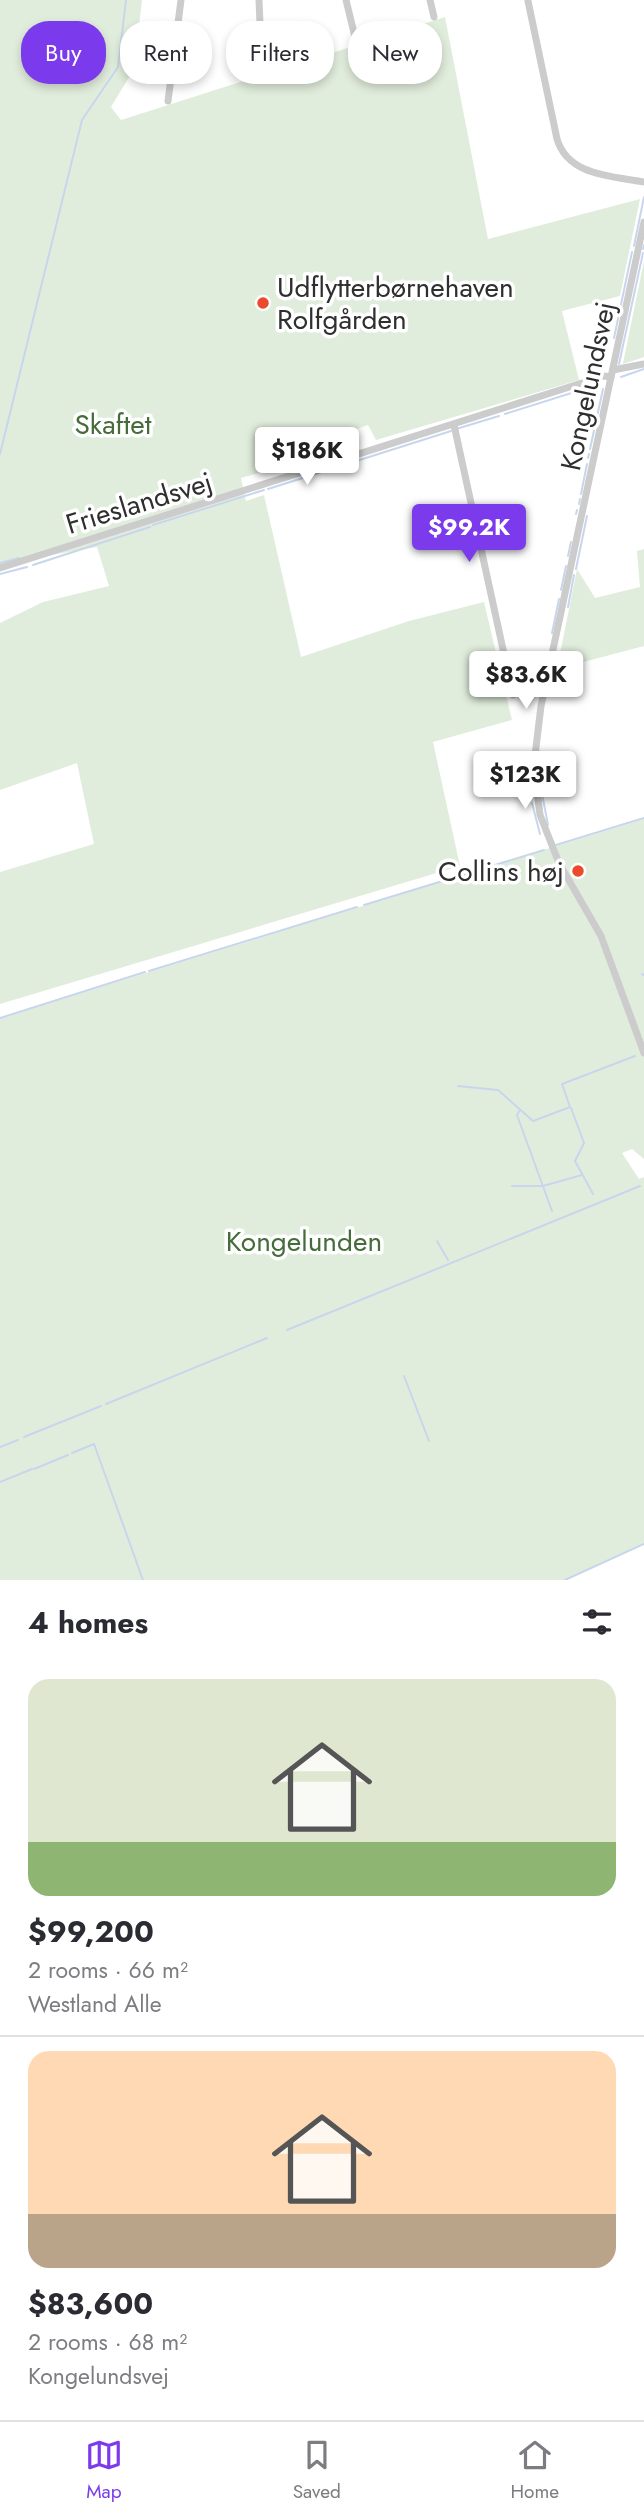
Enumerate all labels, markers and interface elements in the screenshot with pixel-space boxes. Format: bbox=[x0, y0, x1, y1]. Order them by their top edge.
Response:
chip: Buy bbox=[21, 21, 106, 84]
chip: Rent bbox=[120, 21, 212, 84]
chip: Filters bbox=[226, 21, 334, 84]
chip: New bbox=[348, 21, 442, 84]
place label: Udflytterbørnehaven Rolfgården bbox=[277, 267, 514, 340]
marker: Udflytterbørnehaven Rolfgården bbox=[255, 295, 271, 311]
street label: Kongelundsvej bbox=[550, 298, 626, 474]
park label: Skaftet bbox=[74, 404, 152, 445]
pin: $186K bbox=[258, 428, 356, 487]
text: $186K bbox=[271, 433, 343, 467]
street label: Frieslandsvej bbox=[61, 461, 217, 545]
pin: $99.2K bbox=[412, 504, 526, 564]
text: $99.2K bbox=[428, 510, 510, 544]
pin: $83.6K bbox=[469, 652, 583, 711]
text: $83.6K bbox=[485, 657, 567, 691]
pin: $123K bbox=[476, 752, 574, 811]
text: $123K bbox=[489, 757, 561, 791]
place label: Collins høj bbox=[438, 851, 564, 892]
marker: Collins høj bbox=[570, 863, 586, 879]
park label: Kongelunden bbox=[226, 1221, 382, 1262]
text: 4 homes bbox=[28, 1601, 148, 1644]
icon: filters bbox=[578, 1603, 616, 1641]
icon: home bbox=[259, 1724, 385, 1850]
text: $99,200 bbox=[28, 1910, 154, 1953]
text: 2 rooms · 66 m² bbox=[28, 1953, 188, 1987]
text: Westland Alle bbox=[28, 1987, 162, 2021]
icon: home bbox=[259, 2096, 385, 2222]
text: $83,600 bbox=[28, 2282, 153, 2325]
text: 2 rooms · 68 m² bbox=[28, 2325, 187, 2359]
text: Kongelundsvej bbox=[28, 2359, 169, 2393]
tab: Map bbox=[85, 2436, 123, 2505]
tab: Saved bbox=[293, 2436, 341, 2505]
tab: Home bbox=[511, 2436, 559, 2505]

